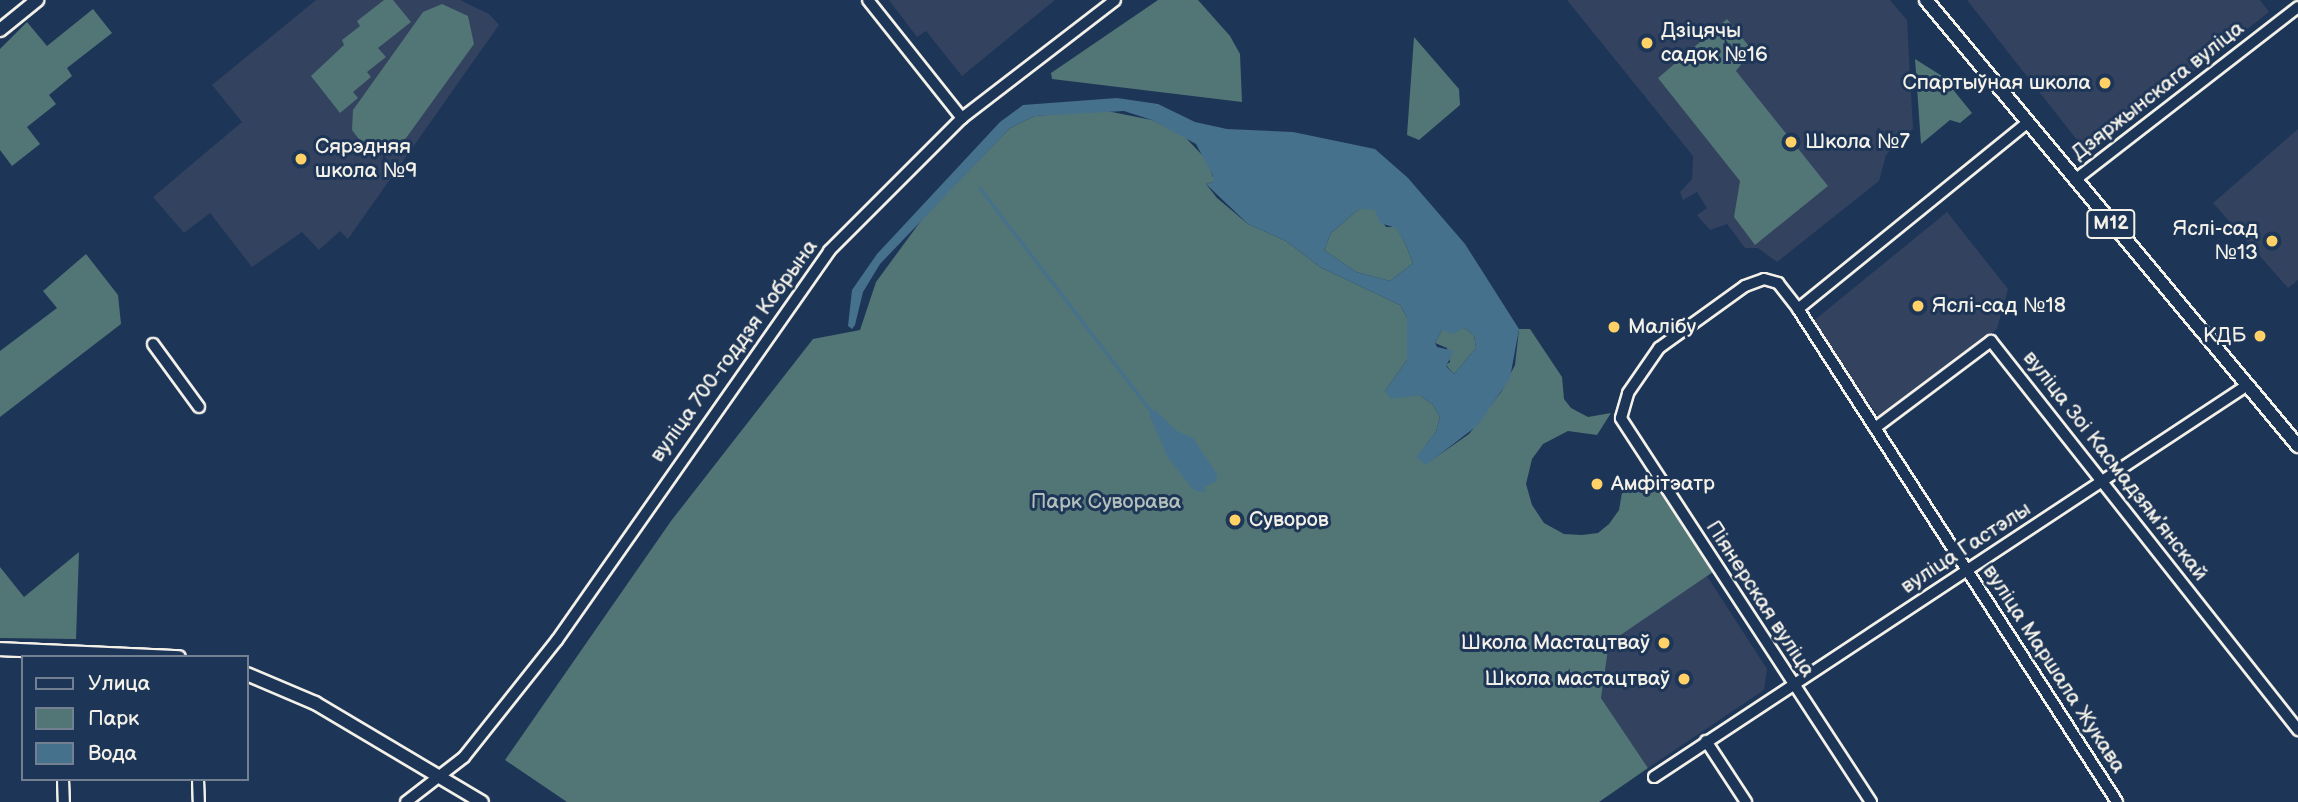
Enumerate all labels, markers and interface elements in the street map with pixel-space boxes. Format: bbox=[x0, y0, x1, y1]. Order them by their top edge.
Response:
street label: Дзяржынскага вуліца bbox=[2067, 16, 2249, 166]
place label: Дзіцячы садок №16 bbox=[1661, 18, 1768, 68]
marker: Дзіцячы садок №16 bbox=[1639, 35, 1655, 51]
place label: Спартыўная школа bbox=[1903, 70, 2091, 96]
marker: Спартыўная школа bbox=[2097, 75, 2113, 91]
place label: Школа №7 bbox=[1805, 129, 1910, 155]
place label: Сярэдняя школа №9 bbox=[315, 134, 417, 184]
marker: Школа №7 bbox=[1783, 134, 1799, 150]
marker: Сярэдняя школа №9 bbox=[293, 151, 309, 167]
road number: М12 bbox=[2085, 208, 2137, 240]
place label: Яслі-сад №13 bbox=[2173, 216, 2258, 266]
marker: Яслі-сад №13 bbox=[2264, 233, 2280, 249]
street label: вуліца 700-годдзя Кобрына bbox=[645, 235, 823, 467]
place label: Яслі-сад №18 bbox=[1932, 293, 2066, 319]
marker: Яслі-сад №18 bbox=[1910, 298, 1926, 314]
place label: Малібу bbox=[1628, 314, 1696, 340]
marker: Малібу bbox=[1606, 319, 1622, 335]
place label: КДБ bbox=[2203, 323, 2246, 349]
marker: КДБ bbox=[2252, 328, 2268, 344]
street label: вуліца Зоі Касмадзямʼянскай bbox=[2017, 346, 2213, 586]
place label: Амфітэатр bbox=[1611, 471, 1715, 497]
marker: Амфітэатр bbox=[1589, 476, 1605, 492]
park label: Парк Суворава bbox=[1031, 489, 1181, 515]
street label: вуліца Гастэлы bbox=[1896, 497, 2036, 599]
place label: Суворов bbox=[1249, 507, 1329, 533]
marker: Суворов bbox=[1227, 512, 1243, 528]
street label: Піянерская вуліца bbox=[1700, 516, 1820, 682]
street label: вуліца Маршала Жукава bbox=[1977, 560, 2131, 778]
place label: Школа Мастацтваў bbox=[1461, 630, 1650, 656]
marker: Школа Мастацтваў bbox=[1656, 635, 1672, 651]
legend bbox=[21, 655, 248, 781]
place label: Школа мастацтваў bbox=[1485, 666, 1670, 692]
text: Улица bbox=[88, 671, 150, 696]
marker: Школа мастацтваў bbox=[1676, 671, 1692, 687]
text: Парк bbox=[88, 706, 139, 731]
text: Вода bbox=[88, 741, 137, 766]

